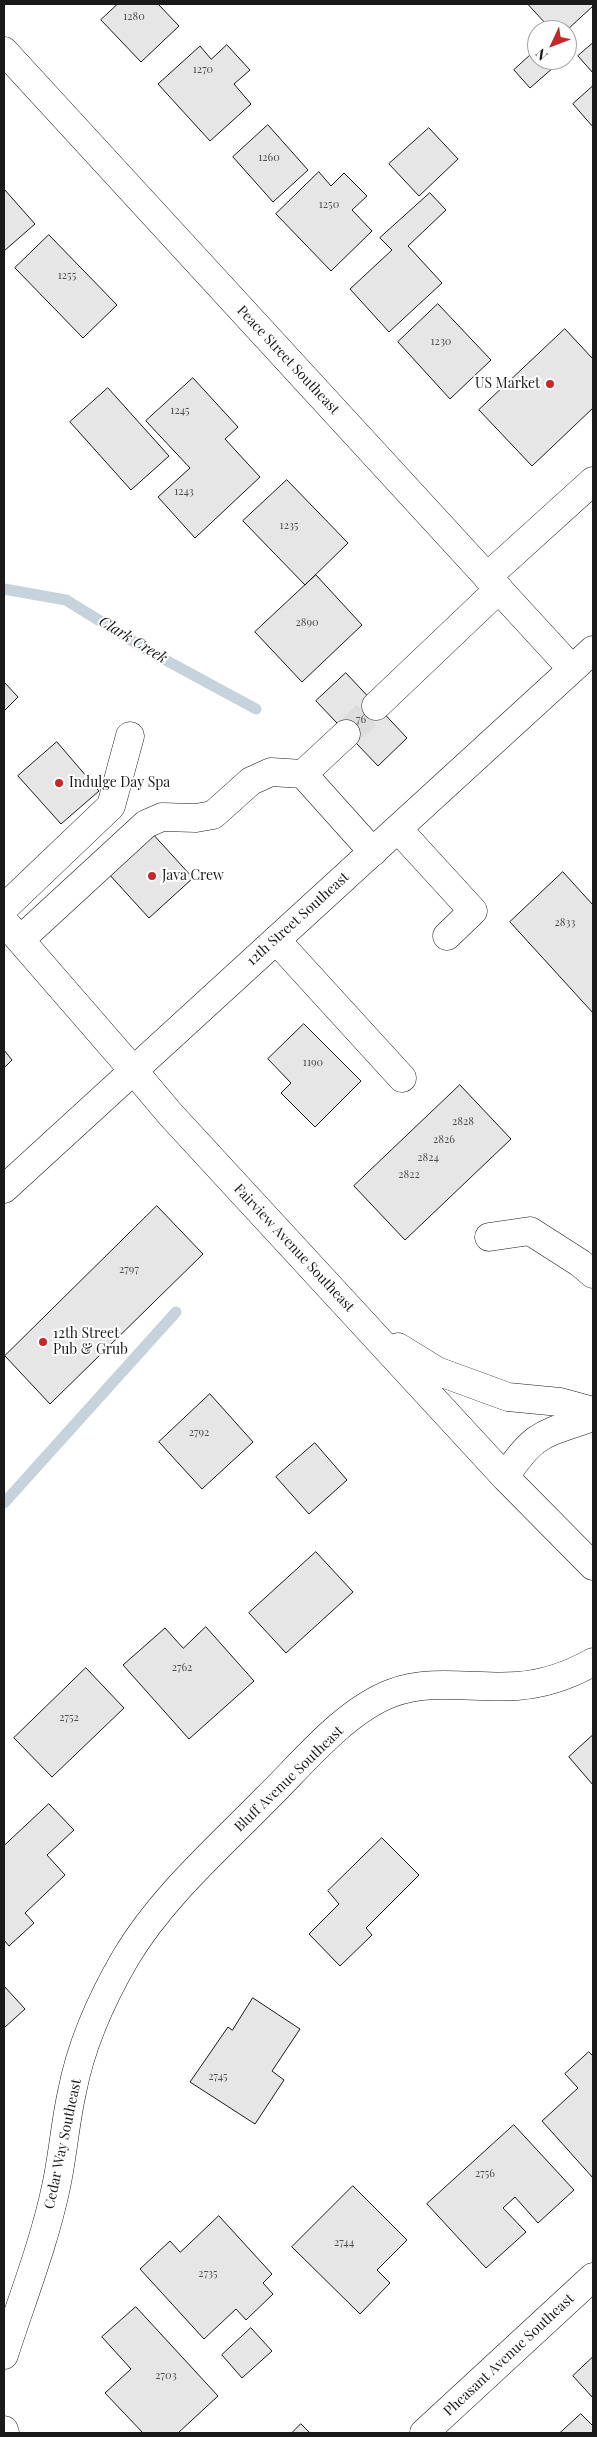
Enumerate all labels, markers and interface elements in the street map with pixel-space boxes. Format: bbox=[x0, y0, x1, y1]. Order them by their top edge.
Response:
house number: 1280 bbox=[123, 10, 145, 24]
north arrow bbox=[527, 20, 577, 70]
text: N bbox=[531, 45, 552, 65]
house number: 1270 bbox=[193, 63, 213, 77]
house number: 1260 bbox=[258, 151, 280, 165]
house number: 1250 bbox=[319, 198, 339, 212]
house number: 1255 bbox=[58, 269, 76, 283]
street label: Peace Street Southeast bbox=[233, 302, 343, 418]
house number: 1230 bbox=[431, 335, 451, 349]
place label: US Market bbox=[475, 376, 540, 392]
marker: US Market bbox=[544, 378, 556, 390]
house number: 1245 bbox=[170, 404, 190, 418]
house number: 1243 bbox=[174, 485, 194, 499]
house number: 1235 bbox=[280, 519, 298, 533]
water label: Clark Creek bbox=[95, 613, 171, 667]
house number: 2890 bbox=[295, 616, 319, 630]
house number: 76 bbox=[356, 713, 366, 727]
place label: Indulge Day Spa bbox=[69, 775, 170, 791]
marker: Indulge Day Spa bbox=[53, 777, 65, 789]
place label: Java Crew bbox=[162, 868, 224, 884]
street label: 12th Street Southeast bbox=[244, 869, 352, 969]
marker: Java Crew bbox=[146, 870, 158, 882]
house number: 2833 bbox=[555, 916, 575, 930]
house number: 1190 bbox=[303, 1056, 323, 1070]
house number: 2828 bbox=[452, 1115, 474, 1129]
house number: 2826 bbox=[433, 1133, 455, 1147]
house number: 2824 bbox=[417, 1151, 439, 1165]
house number: 2822 bbox=[398, 1168, 420, 1182]
street label: Fairview Avenue Southeast bbox=[230, 1181, 358, 1315]
house number: 2797 bbox=[119, 1263, 139, 1277]
place label: 12th Street Pub & Grub bbox=[53, 1326, 128, 1358]
marker: 12th Street Pub & Grub bbox=[37, 1336, 49, 1348]
house number: 2792 bbox=[189, 1426, 209, 1440]
house number: 2762 bbox=[172, 1661, 192, 1675]
house number: 2752 bbox=[59, 1711, 79, 1725]
street label: Bluff Avenue Southeast bbox=[231, 1723, 347, 1835]
house number: 2745 bbox=[208, 2070, 228, 2084]
street label: Cedar Way Southeast bbox=[41, 2077, 85, 2211]
house number: 2756 bbox=[475, 2167, 495, 2181]
house number: 2744 bbox=[334, 2236, 354, 2250]
house number: 2735 bbox=[198, 2267, 218, 2281]
street label: Pheasant Avenue Southeast bbox=[440, 2290, 578, 2420]
house number: 2703 bbox=[155, 2369, 177, 2383]

